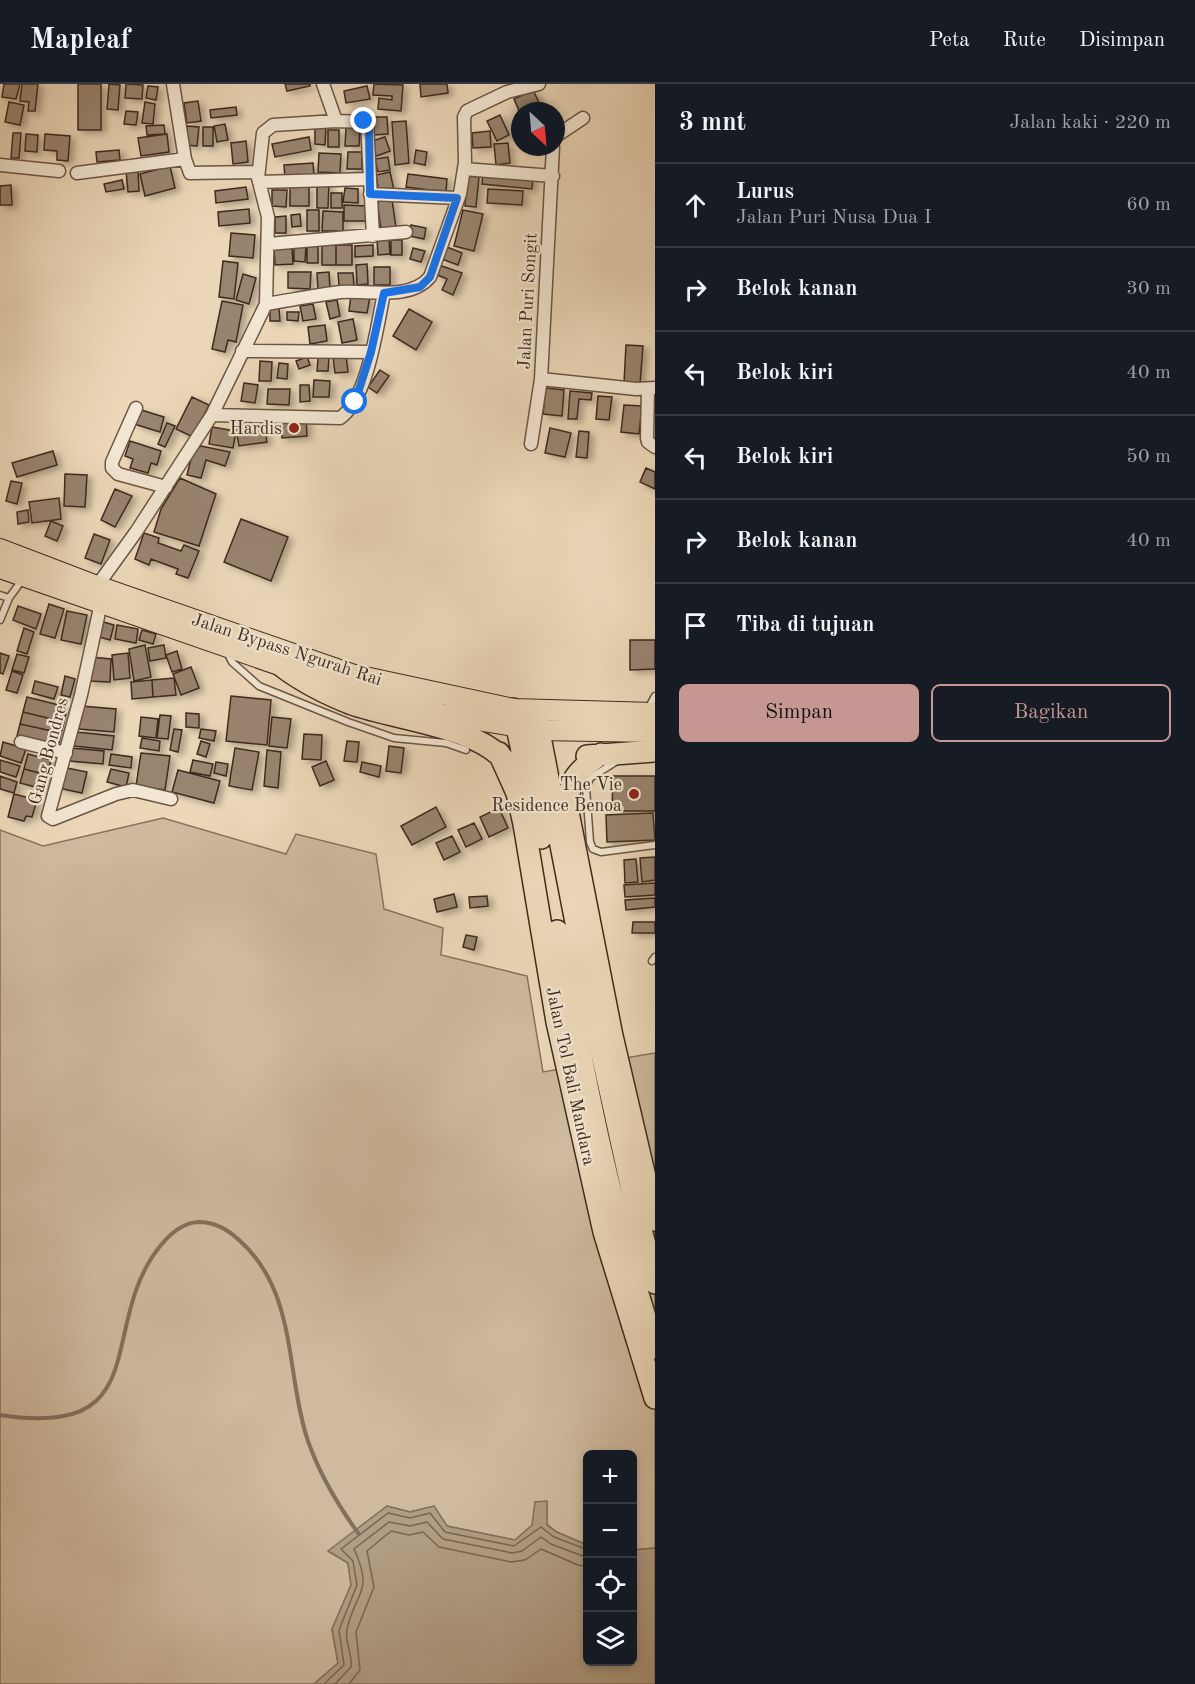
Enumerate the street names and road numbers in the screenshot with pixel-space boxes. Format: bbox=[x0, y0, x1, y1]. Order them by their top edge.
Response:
street label: Jalan Puri Songit bbox=[515, 232, 541, 370]
street label: Jalan Bypass Ngurah Rai bbox=[189, 611, 384, 689]
street label: Gang Bondres bbox=[26, 695, 72, 807]
street label: Jalan Tol Bali Mandara bbox=[542, 985, 598, 1167]

